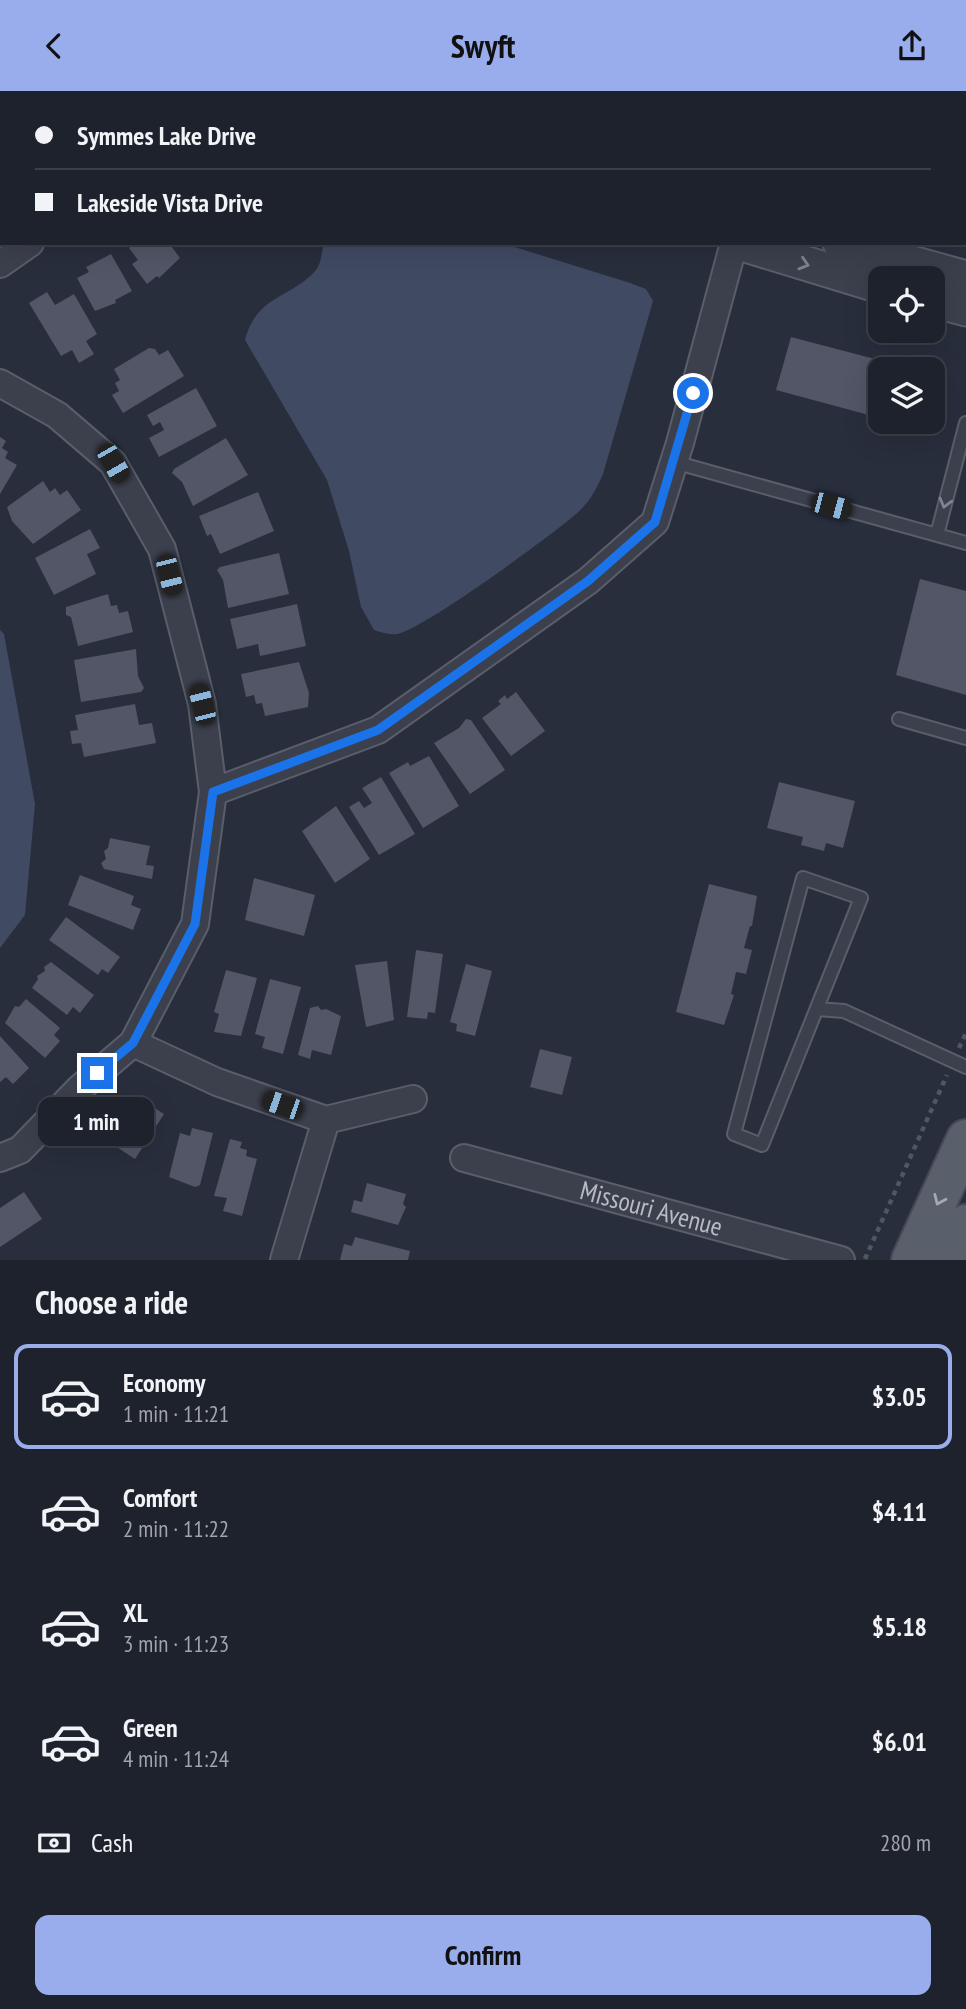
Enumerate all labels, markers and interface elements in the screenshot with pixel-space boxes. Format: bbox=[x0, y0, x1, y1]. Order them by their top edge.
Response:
text: Swyft bbox=[451, 25, 515, 67]
icon: back bbox=[35, 27, 73, 65]
icon: share bbox=[893, 27, 931, 65]
text: Symmes Lake Drive bbox=[77, 119, 256, 152]
text: Lakeside Vista Drive bbox=[77, 186, 263, 219]
one-way arrow bbox=[798, 255, 810, 270]
map controls bbox=[868, 266, 945, 434]
button: locate bbox=[868, 266, 945, 343]
button: layers bbox=[868, 357, 945, 434]
route start bbox=[677, 377, 709, 409]
car bbox=[94, 440, 133, 486]
car bbox=[808, 490, 855, 522]
one-way arrow bbox=[939, 496, 953, 508]
car bbox=[154, 552, 185, 598]
car bbox=[187, 681, 218, 727]
route end bbox=[81, 1057, 113, 1089]
car bbox=[259, 1088, 306, 1122]
callout: 1 min bbox=[39, 1097, 155, 1147]
text: 1 min bbox=[73, 1107, 119, 1136]
street label: Missouri Avenue bbox=[577, 1173, 726, 1243]
one-way arrow bbox=[933, 1193, 947, 1205]
text: Choose a ride bbox=[35, 1281, 188, 1323]
icon: car bbox=[39, 1365, 102, 1428]
text: Economy bbox=[123, 1366, 205, 1399]
text: $3.05 bbox=[872, 1380, 927, 1413]
text: 1 min · 11:21 bbox=[123, 1399, 229, 1428]
icon: car bbox=[39, 1480, 102, 1543]
text: Comfort bbox=[123, 1481, 197, 1514]
text: $4.11 bbox=[872, 1495, 927, 1528]
text: 2 min · 11:22 bbox=[123, 1514, 229, 1543]
icon: car bbox=[39, 1595, 102, 1658]
text: XL bbox=[123, 1596, 148, 1629]
text: $5.18 bbox=[872, 1610, 927, 1643]
text: 3 min · 11:23 bbox=[123, 1629, 229, 1658]
icon: car bbox=[39, 1710, 102, 1773]
text: Green bbox=[123, 1711, 178, 1744]
text: $6.01 bbox=[872, 1725, 927, 1758]
text: 4 min · 11:24 bbox=[123, 1744, 229, 1773]
icon: cash bbox=[35, 1824, 73, 1862]
text: Cash bbox=[91, 1826, 133, 1859]
text: 280 m bbox=[880, 1828, 931, 1857]
button: Confirm bbox=[35, 1915, 931, 1995]

